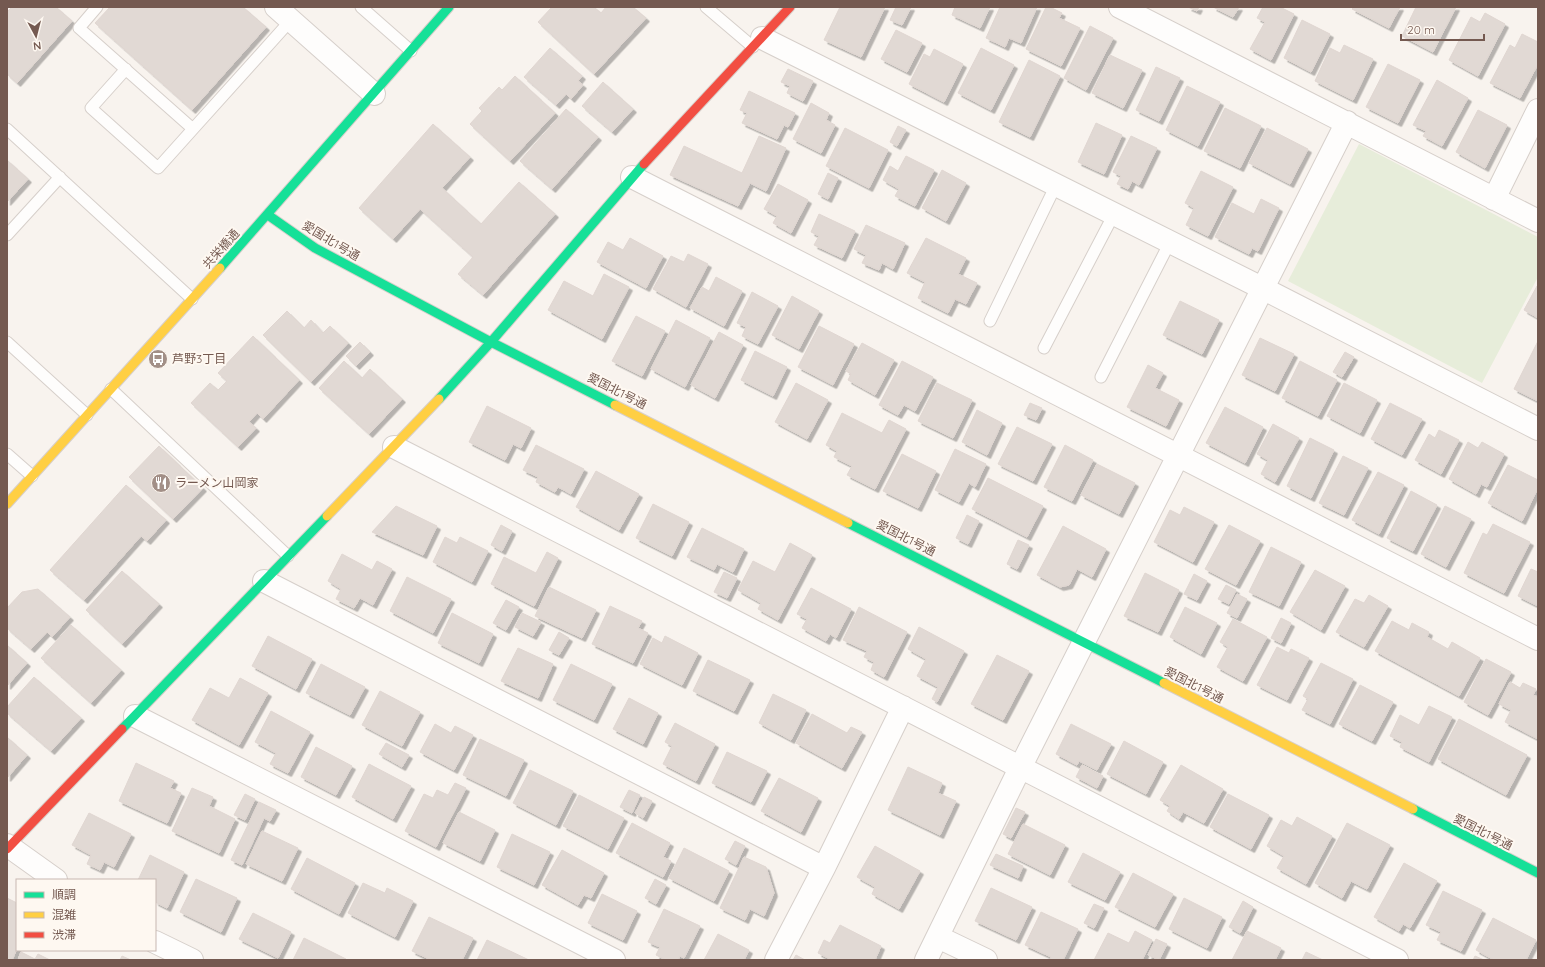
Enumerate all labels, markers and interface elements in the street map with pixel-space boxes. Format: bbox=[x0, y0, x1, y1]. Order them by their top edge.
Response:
north arrow bbox=[16, 16, 56, 56]
scale bar bbox=[1401, 16, 1484, 42]
text: 20 m bbox=[1407, 22, 1435, 37]
text: N bbox=[32, 38, 42, 53]
street label: 愛国北1号通 bbox=[300, 218, 363, 264]
street label: 共栄橋通 bbox=[199, 226, 242, 272]
bus stop icon: 芦野3丁目 bbox=[147, 348, 169, 370]
place label: 芦野3丁目 bbox=[172, 351, 226, 366]
street label: 愛国北1号通 bbox=[585, 369, 649, 412]
restaurant icon: ラーメン山岡家 bbox=[150, 472, 172, 494]
place label: ラーメン山岡家 bbox=[175, 475, 259, 490]
street label: 愛国北1号通 bbox=[874, 516, 938, 559]
street label: 愛国北1号通 bbox=[1162, 663, 1226, 706]
street label: 愛国北1号通 bbox=[1451, 810, 1515, 853]
legend bbox=[16, 879, 156, 951]
text: 順調 bbox=[52, 887, 76, 902]
text: 混雑 bbox=[52, 907, 76, 922]
text: 渋滞 bbox=[52, 927, 76, 942]

